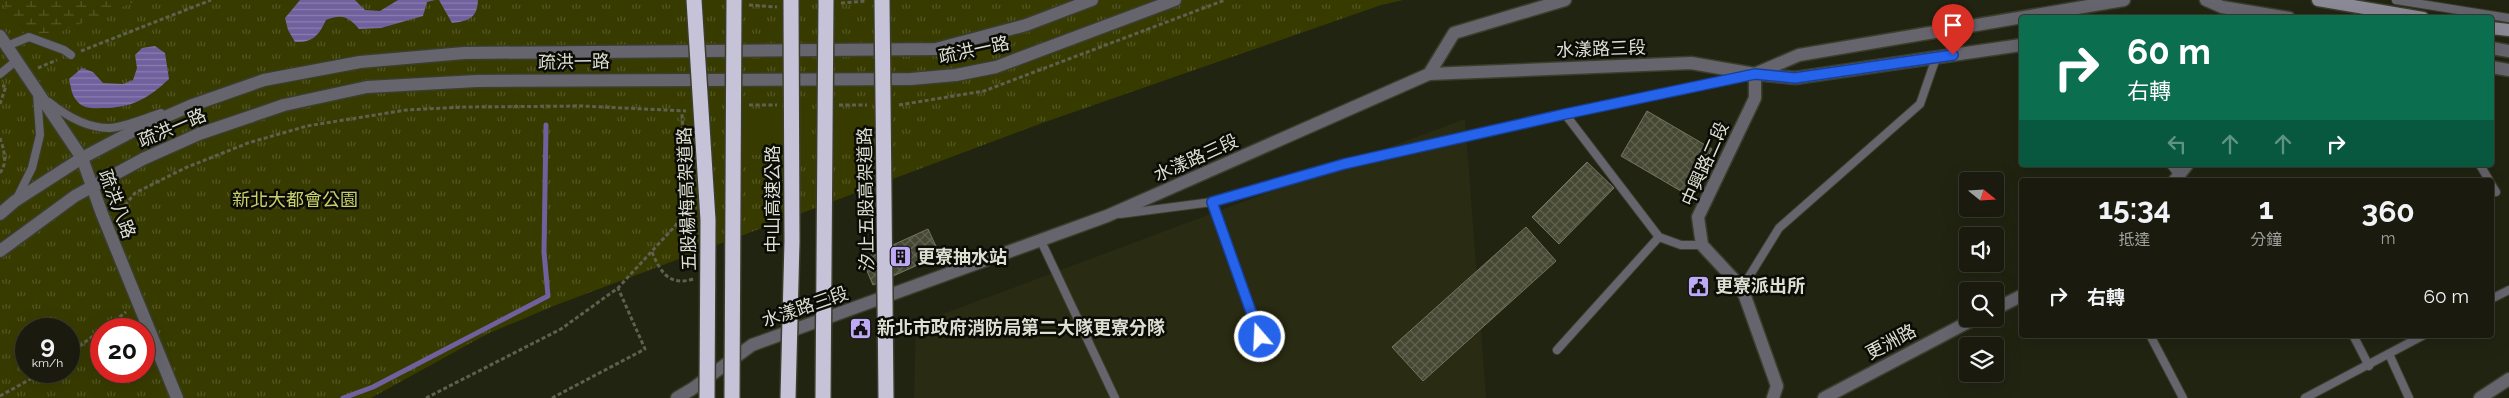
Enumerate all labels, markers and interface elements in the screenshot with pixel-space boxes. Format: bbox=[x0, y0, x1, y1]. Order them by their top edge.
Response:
pin bbox=[1932, 4, 1974, 55]
icon: arrive bbox=[1939, 11, 1967, 39]
text: 60 m bbox=[2127, 31, 2211, 72]
street label: 疏洪一路 bbox=[936, 32, 1011, 67]
icon: right bbox=[2044, 35, 2109, 100]
street label: 水漾路三段 bbox=[1556, 36, 1646, 61]
street label: 疏洪一路 bbox=[538, 50, 610, 73]
text: 右轉 bbox=[2127, 78, 2171, 104]
street label: 疏洪一路 bbox=[135, 104, 209, 151]
street label: 中興路二段 bbox=[1677, 118, 1732, 209]
street label: 五股楊梅高架道路 bbox=[673, 127, 700, 271]
street label: 汐止五股高架道路 bbox=[854, 127, 877, 271]
street label: 水漾路三段 bbox=[1150, 130, 1241, 185]
icon: left bbox=[2163, 130, 2191, 158]
icon: ahead bbox=[2216, 130, 2244, 158]
icon: ahead bbox=[2269, 130, 2297, 158]
icon: right bbox=[2322, 130, 2350, 158]
street label: 中山高速公路 bbox=[762, 145, 783, 253]
street label: 疏洪八路 bbox=[95, 166, 140, 241]
north arrow bbox=[1959, 172, 2004, 218]
map controls bbox=[1959, 172, 2004, 382]
park label: 新北大都會公園 bbox=[232, 189, 358, 210]
text: 15:34 bbox=[2098, 191, 2171, 226]
text: 1 bbox=[2259, 191, 2274, 226]
text: 360 bbox=[2361, 194, 2415, 229]
button: sound bbox=[1959, 227, 2004, 272]
text: m bbox=[2381, 229, 2395, 248]
text: 抵達 bbox=[2119, 230, 2151, 249]
text: 分鐘 bbox=[2250, 230, 2282, 249]
building icon: 更寮抽水站 bbox=[889, 245, 913, 269]
place label: 更寮抽水站 bbox=[917, 246, 1007, 267]
public building icon: 更寮派出所 bbox=[1687, 274, 1711, 298]
place label: 更寮派出所 bbox=[1715, 275, 1805, 296]
street label: 水漾路三段 bbox=[759, 282, 851, 331]
button: search bbox=[1959, 282, 2004, 327]
icon: right bbox=[2044, 282, 2072, 310]
text: 60 m bbox=[2424, 285, 2469, 307]
text: 右轉 bbox=[2087, 286, 2125, 308]
position arrow bbox=[1233, 310, 1285, 362]
public building icon: 新北市政府消防局第二大隊更寮分隊 bbox=[849, 316, 873, 340]
place label: 新北市政府消防局第二大隊更寮分隊 bbox=[877, 317, 1165, 338]
speed limit sign: 20 bbox=[90, 318, 155, 383]
street label: 更洲路 bbox=[1862, 320, 1920, 364]
text: 9 bbox=[40, 329, 55, 359]
button: layers bbox=[1959, 337, 2004, 382]
text: km/h bbox=[32, 356, 63, 370]

